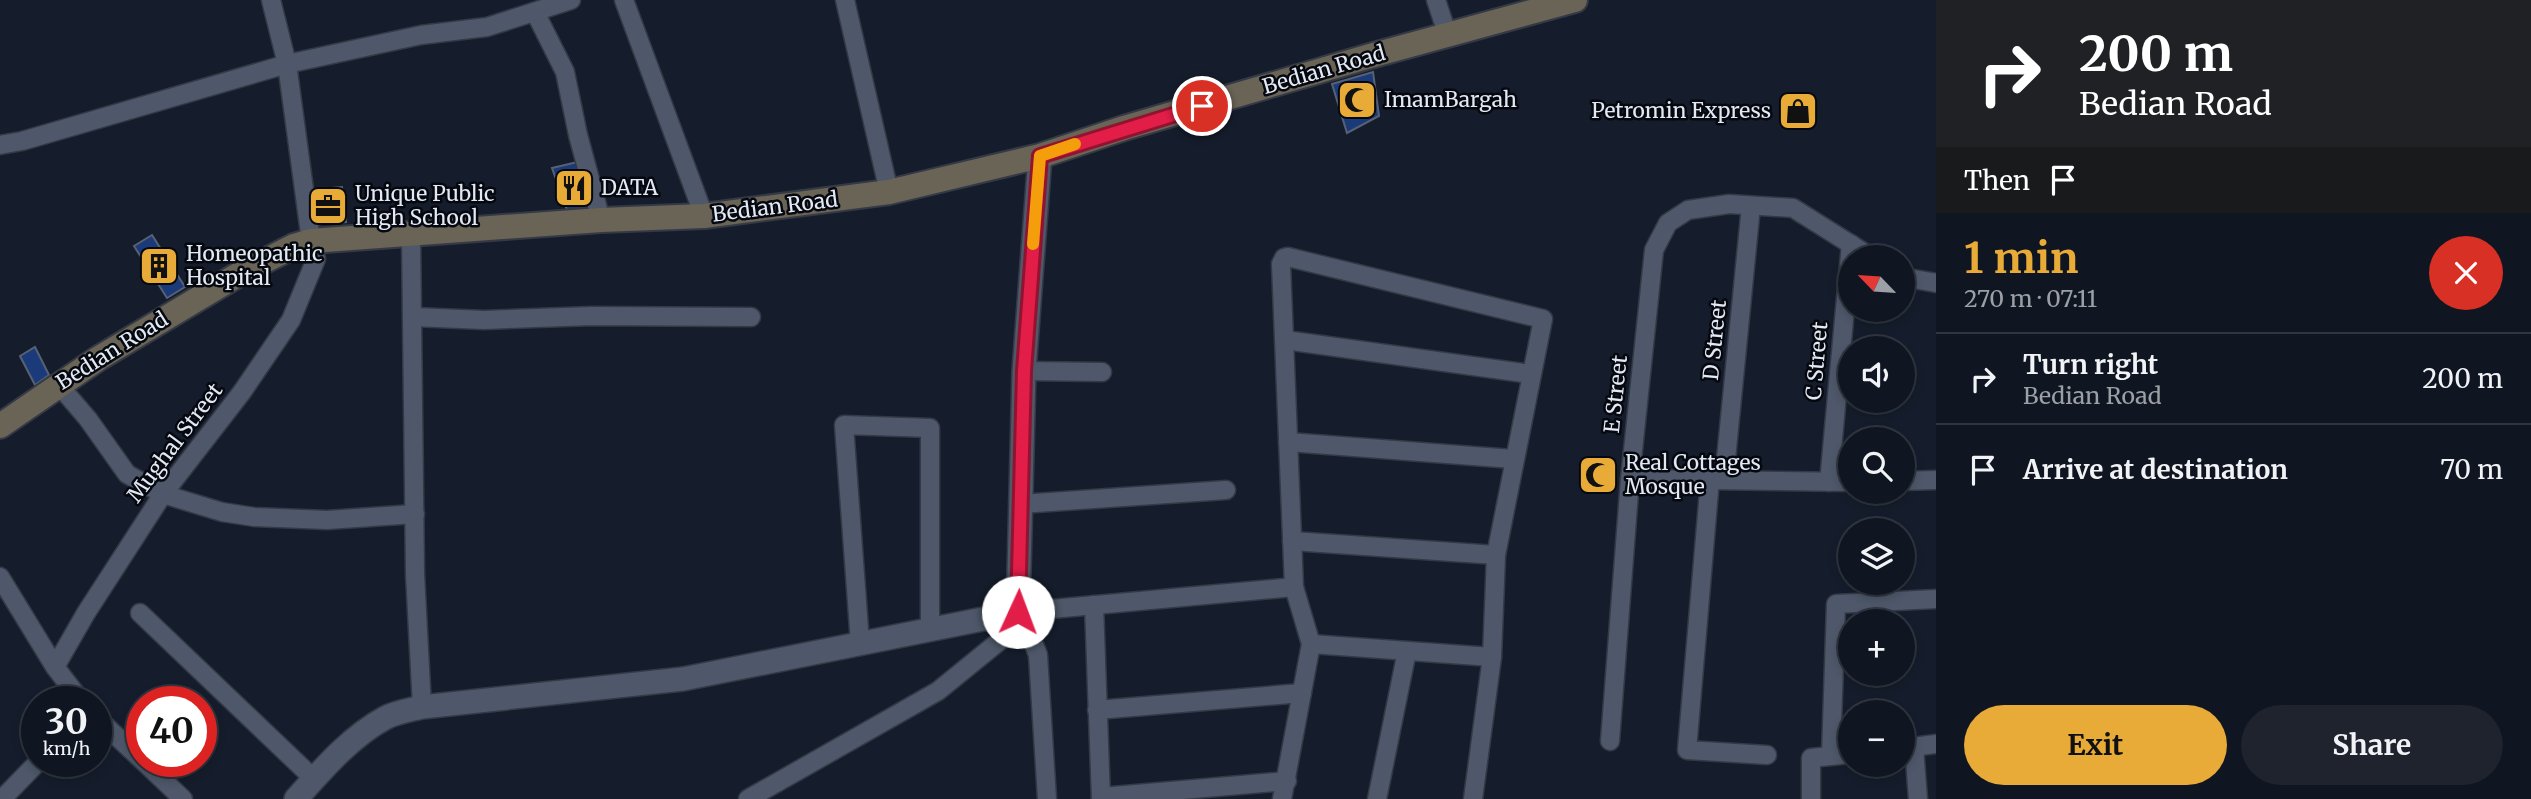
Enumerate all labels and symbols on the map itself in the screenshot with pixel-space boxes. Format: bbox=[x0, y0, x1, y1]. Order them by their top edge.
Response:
street label: Bedian Road bbox=[1259, 39, 1389, 100]
pin bbox=[1172, 76, 1232, 136]
mosque icon: ImamBargah bbox=[1336, 79, 1378, 121]
place label: ImamBargah bbox=[1384, 86, 1517, 113]
shop icon: Petromin Express bbox=[1777, 90, 1819, 132]
place label: Petromin Express bbox=[1591, 97, 1771, 124]
restaurant icon: DATA bbox=[553, 167, 595, 209]
place label: DATA bbox=[601, 174, 658, 201]
place label: Unique Public High School bbox=[355, 180, 495, 231]
office icon: Unique Public High School bbox=[307, 185, 349, 227]
street label: Bedian Road bbox=[710, 185, 840, 228]
place label: Homeopathic Hospital bbox=[186, 240, 323, 291]
building icon: Homeopathic Hospital bbox=[138, 245, 180, 287]
north arrow bbox=[1838, 245, 1914, 322]
street label: D Street bbox=[1697, 298, 1732, 382]
street label: Bedian Road bbox=[51, 305, 173, 396]
street label: C Street bbox=[1800, 321, 1833, 401]
street label: E Street bbox=[1598, 354, 1633, 434]
street label: Mughal Street bbox=[121, 378, 228, 508]
place label: Real Cottages Mosque bbox=[1625, 449, 1761, 500]
mosque icon: Real Cottages Mosque bbox=[1577, 454, 1619, 496]
position arrow bbox=[981, 575, 1055, 649]
speed limit sign: 40 bbox=[126, 686, 217, 777]

